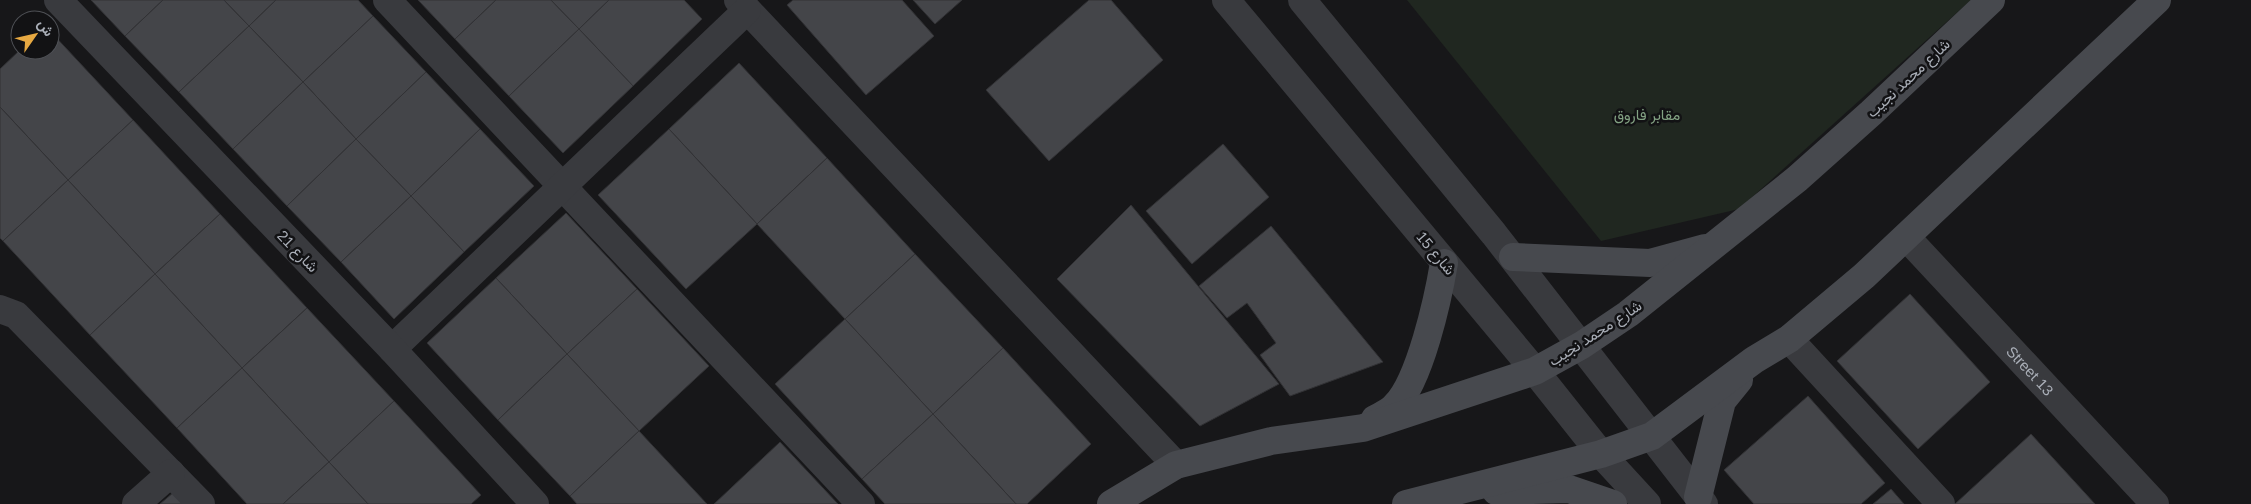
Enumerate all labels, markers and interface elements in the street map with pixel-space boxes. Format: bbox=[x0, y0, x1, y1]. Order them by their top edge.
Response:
north arrow bbox=[10, 10, 60, 60]
text: ش bbox=[34, 16, 57, 40]
street label: شارع محمد نجيب bbox=[1863, 35, 1955, 123]
park label: مقابر فاروق bbox=[1614, 106, 1680, 124]
street label: شارع 21 bbox=[272, 227, 322, 277]
street label: شارع 15 bbox=[1411, 228, 1459, 280]
street label: شارع محمد نجيب bbox=[1545, 297, 1646, 372]
street label: Street 13 bbox=[2003, 342, 2057, 398]

